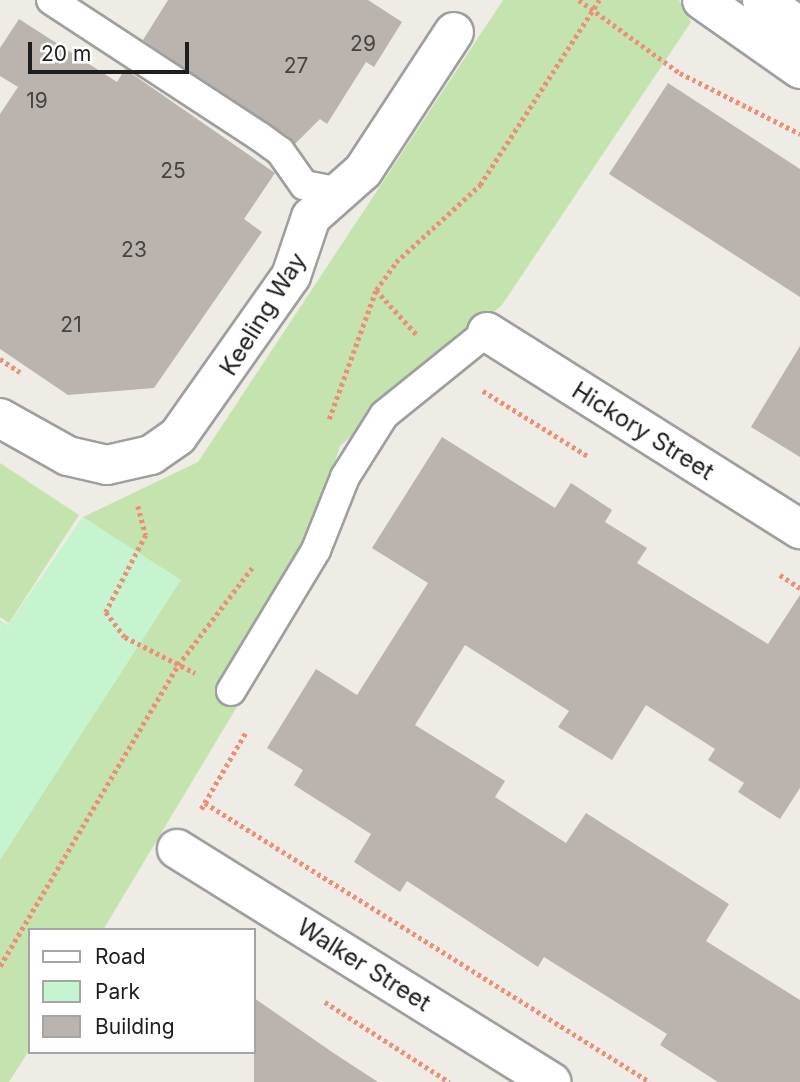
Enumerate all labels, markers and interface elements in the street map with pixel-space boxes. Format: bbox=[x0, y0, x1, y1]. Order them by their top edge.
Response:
scale bar bbox=[32, 28, 192, 72]
house number: 29 bbox=[350, 31, 376, 57]
text: 20 m bbox=[41, 41, 91, 66]
house number: 27 bbox=[284, 53, 308, 79]
house number: 19 bbox=[26, 88, 48, 114]
house number: 25 bbox=[160, 158, 186, 184]
house number: 23 bbox=[121, 237, 147, 263]
street label: Keeling Way bbox=[214, 247, 312, 381]
house number: 21 bbox=[60, 312, 82, 338]
street label: Hickory Street bbox=[567, 376, 719, 486]
street label: Walker Street bbox=[292, 913, 436, 1017]
legend bbox=[28, 928, 256, 1054]
text: Road bbox=[95, 944, 146, 969]
text: Park bbox=[95, 979, 140, 1004]
text: Building bbox=[95, 1014, 175, 1039]

